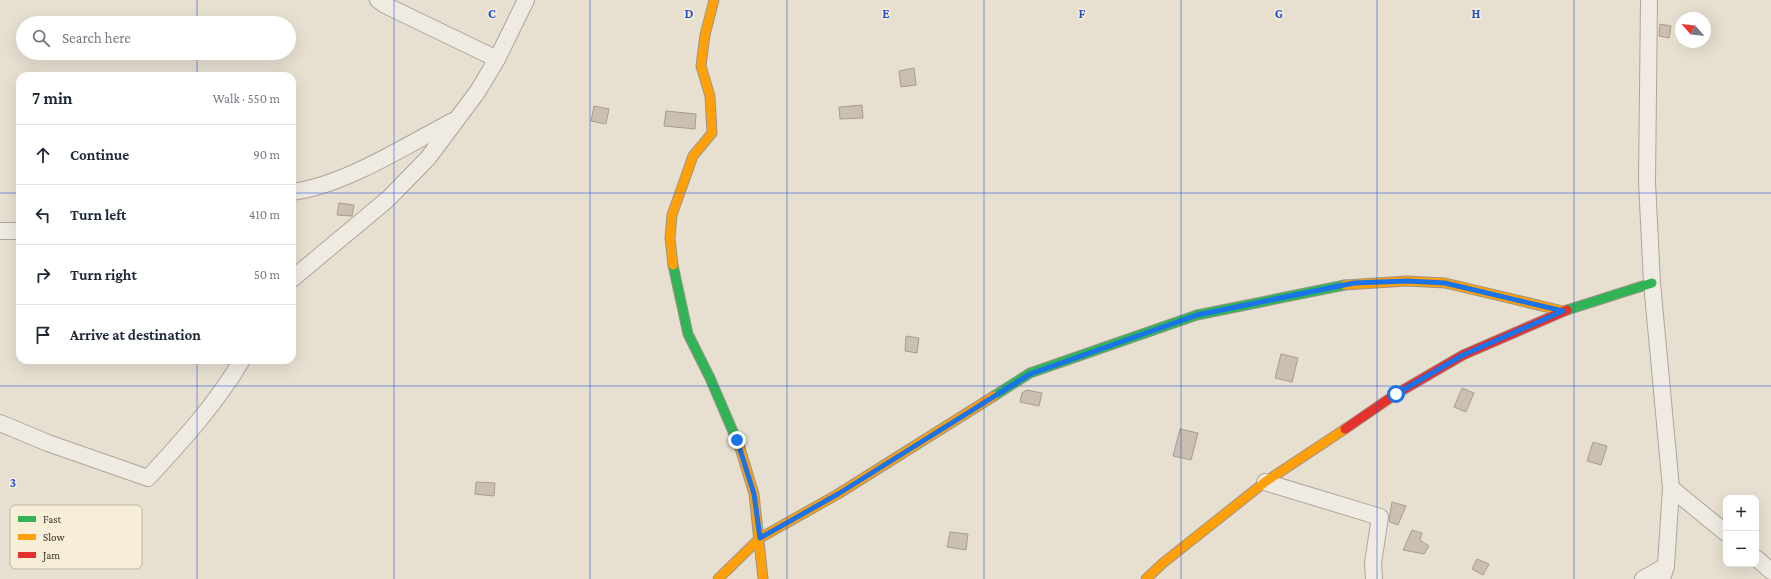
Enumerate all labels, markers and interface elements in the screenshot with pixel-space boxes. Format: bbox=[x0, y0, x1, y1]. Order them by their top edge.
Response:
text: C bbox=[488, 6, 496, 21]
text: D bbox=[685, 6, 694, 21]
text: E bbox=[882, 6, 890, 21]
text: F bbox=[1079, 6, 1086, 21]
text: G bbox=[1275, 6, 1283, 21]
text: H bbox=[1472, 6, 1481, 21]
north arrow bbox=[1675, 12, 1711, 48]
search box bbox=[16, 16, 296, 60]
icon: search bbox=[30, 27, 52, 49]
text: Search here bbox=[62, 30, 131, 46]
text: 7 min bbox=[32, 89, 73, 108]
text: Walk · 550 m bbox=[213, 91, 280, 106]
icon: ahead bbox=[32, 144, 54, 166]
text: Continue bbox=[70, 147, 129, 163]
text: 90 m bbox=[253, 147, 280, 162]
icon: left bbox=[32, 204, 54, 226]
text: Turn left bbox=[70, 207, 126, 223]
text: 410 m bbox=[249, 207, 280, 222]
icon: right bbox=[32, 264, 54, 286]
text: Turn right bbox=[70, 267, 137, 283]
text: 50 m bbox=[254, 267, 280, 282]
icon: arrive bbox=[32, 324, 54, 346]
text: Arrive at destination bbox=[70, 327, 201, 343]
route start bbox=[1387, 385, 1405, 403]
route end bbox=[728, 431, 746, 449]
text: 3 bbox=[10, 475, 16, 490]
map controls bbox=[1723, 495, 1759, 567]
button: + bbox=[1723, 495, 1759, 531]
legend bbox=[10, 505, 142, 569]
text: Fast bbox=[43, 513, 62, 525]
text: Slow bbox=[43, 531, 65, 543]
button: − bbox=[1723, 531, 1759, 567]
text: Jam bbox=[42, 549, 60, 562]

